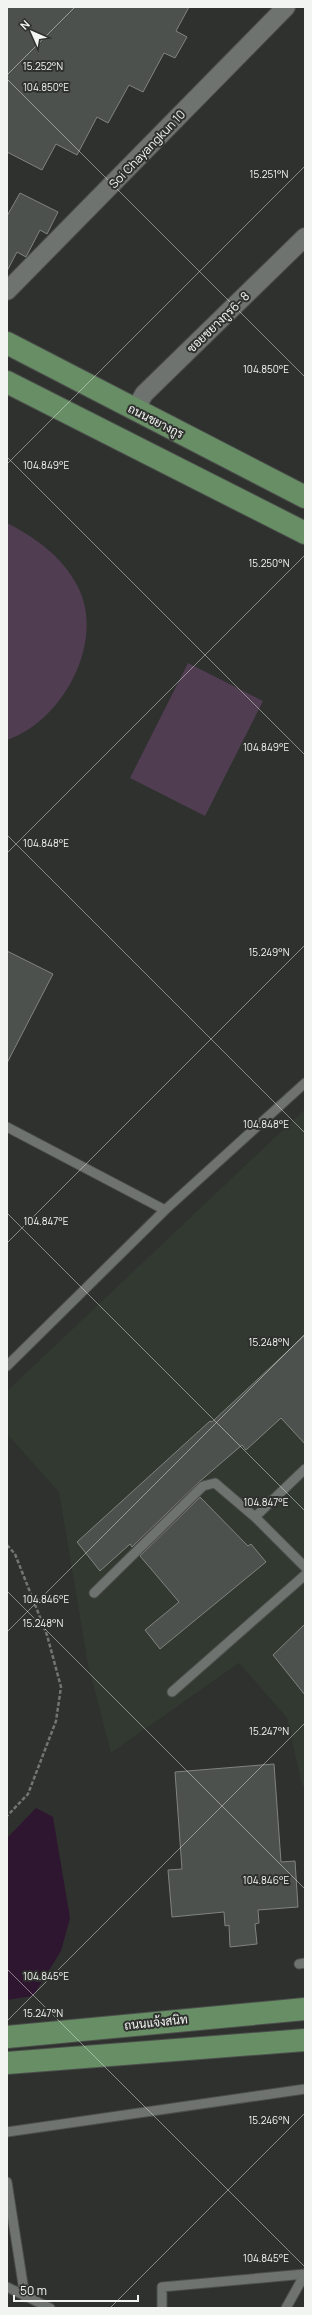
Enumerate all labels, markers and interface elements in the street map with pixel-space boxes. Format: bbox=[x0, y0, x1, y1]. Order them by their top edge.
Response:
north arrow bbox=[12, 12, 52, 52]
text: N bbox=[16, 16, 33, 33]
text: 15.252°N bbox=[23, 59, 63, 73]
text: 104.850°E bbox=[23, 80, 69, 94]
street label: Soi Chayangkun 10 bbox=[105, 106, 189, 192]
text: 15.251°N bbox=[250, 167, 289, 181]
street label: ซอยชยางกูร6- 8 bbox=[183, 288, 253, 356]
text: 104.850°E bbox=[243, 362, 289, 376]
street label: ถนนชยางกูร bbox=[125, 400, 187, 442]
text: 104.849°E bbox=[23, 458, 69, 472]
text: 15.250°N bbox=[248, 556, 290, 570]
text: 104.849°E bbox=[243, 740, 289, 754]
text: 104.848°E bbox=[23, 836, 69, 850]
text: 15.249°N bbox=[248, 945, 290, 959]
text: 104.848°E bbox=[243, 1117, 289, 1131]
text: 104.847°E bbox=[23, 1214, 69, 1228]
text: 15.248°N bbox=[249, 1335, 290, 1349]
text: 104.847°E bbox=[243, 1495, 289, 1509]
text: 104.846°E bbox=[23, 1592, 69, 1606]
text: 15.248°N bbox=[23, 1616, 64, 1630]
text: 15.247°N bbox=[249, 1724, 289, 1738]
text: 104.846°E bbox=[243, 1873, 289, 1887]
text: 104.845°E bbox=[23, 1969, 69, 1983]
text: 15.247°N bbox=[23, 2006, 63, 2020]
street label: ถนนแจ้งสนิท bbox=[123, 2010, 189, 2034]
text: 15.246°N bbox=[248, 2113, 290, 2127]
text: 104.845°E bbox=[243, 2251, 289, 2265]
scale bar bbox=[14, 2277, 138, 2303]
text: 50 m bbox=[20, 2282, 47, 2299]

